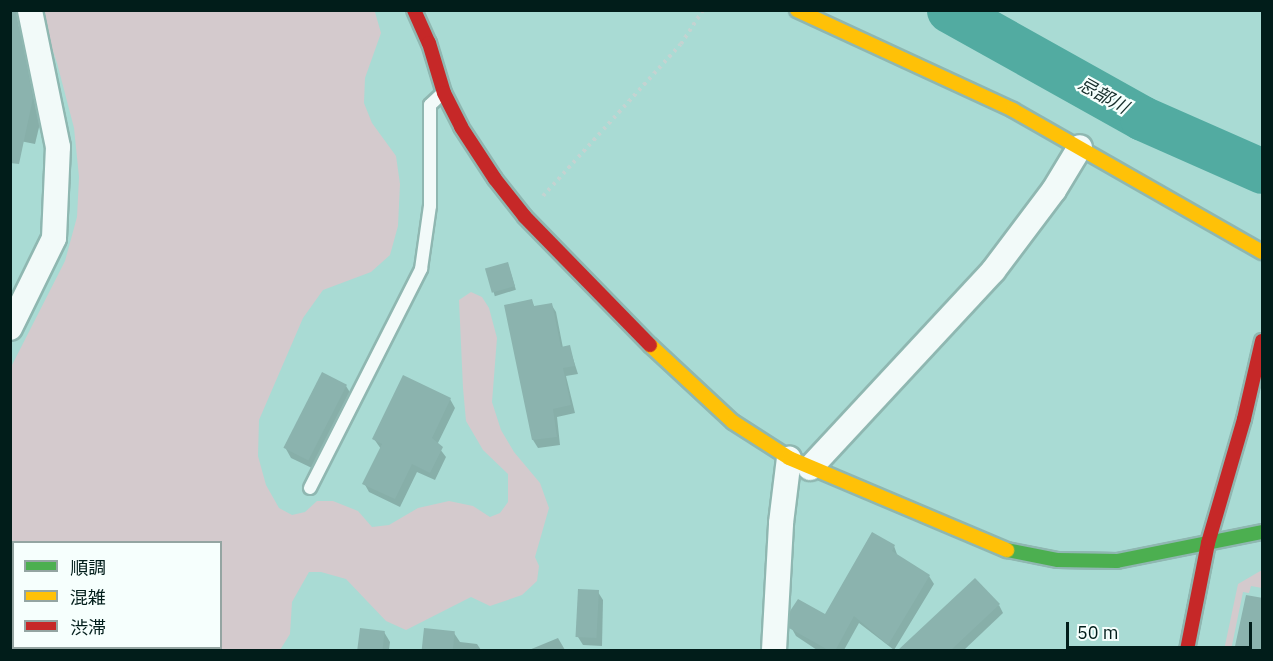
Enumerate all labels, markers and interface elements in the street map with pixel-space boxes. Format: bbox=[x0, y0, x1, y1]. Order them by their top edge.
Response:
water label: 忌部川 bbox=[1074, 73, 1132, 119]
legend bbox=[12, 541, 222, 649]
text: 順調 bbox=[70, 556, 106, 579]
text: 混雑 bbox=[70, 586, 106, 609]
scale bar bbox=[1069, 610, 1255, 648]
text: 渋滞 bbox=[70, 616, 106, 639]
text: 50 m bbox=[1077, 621, 1119, 644]

